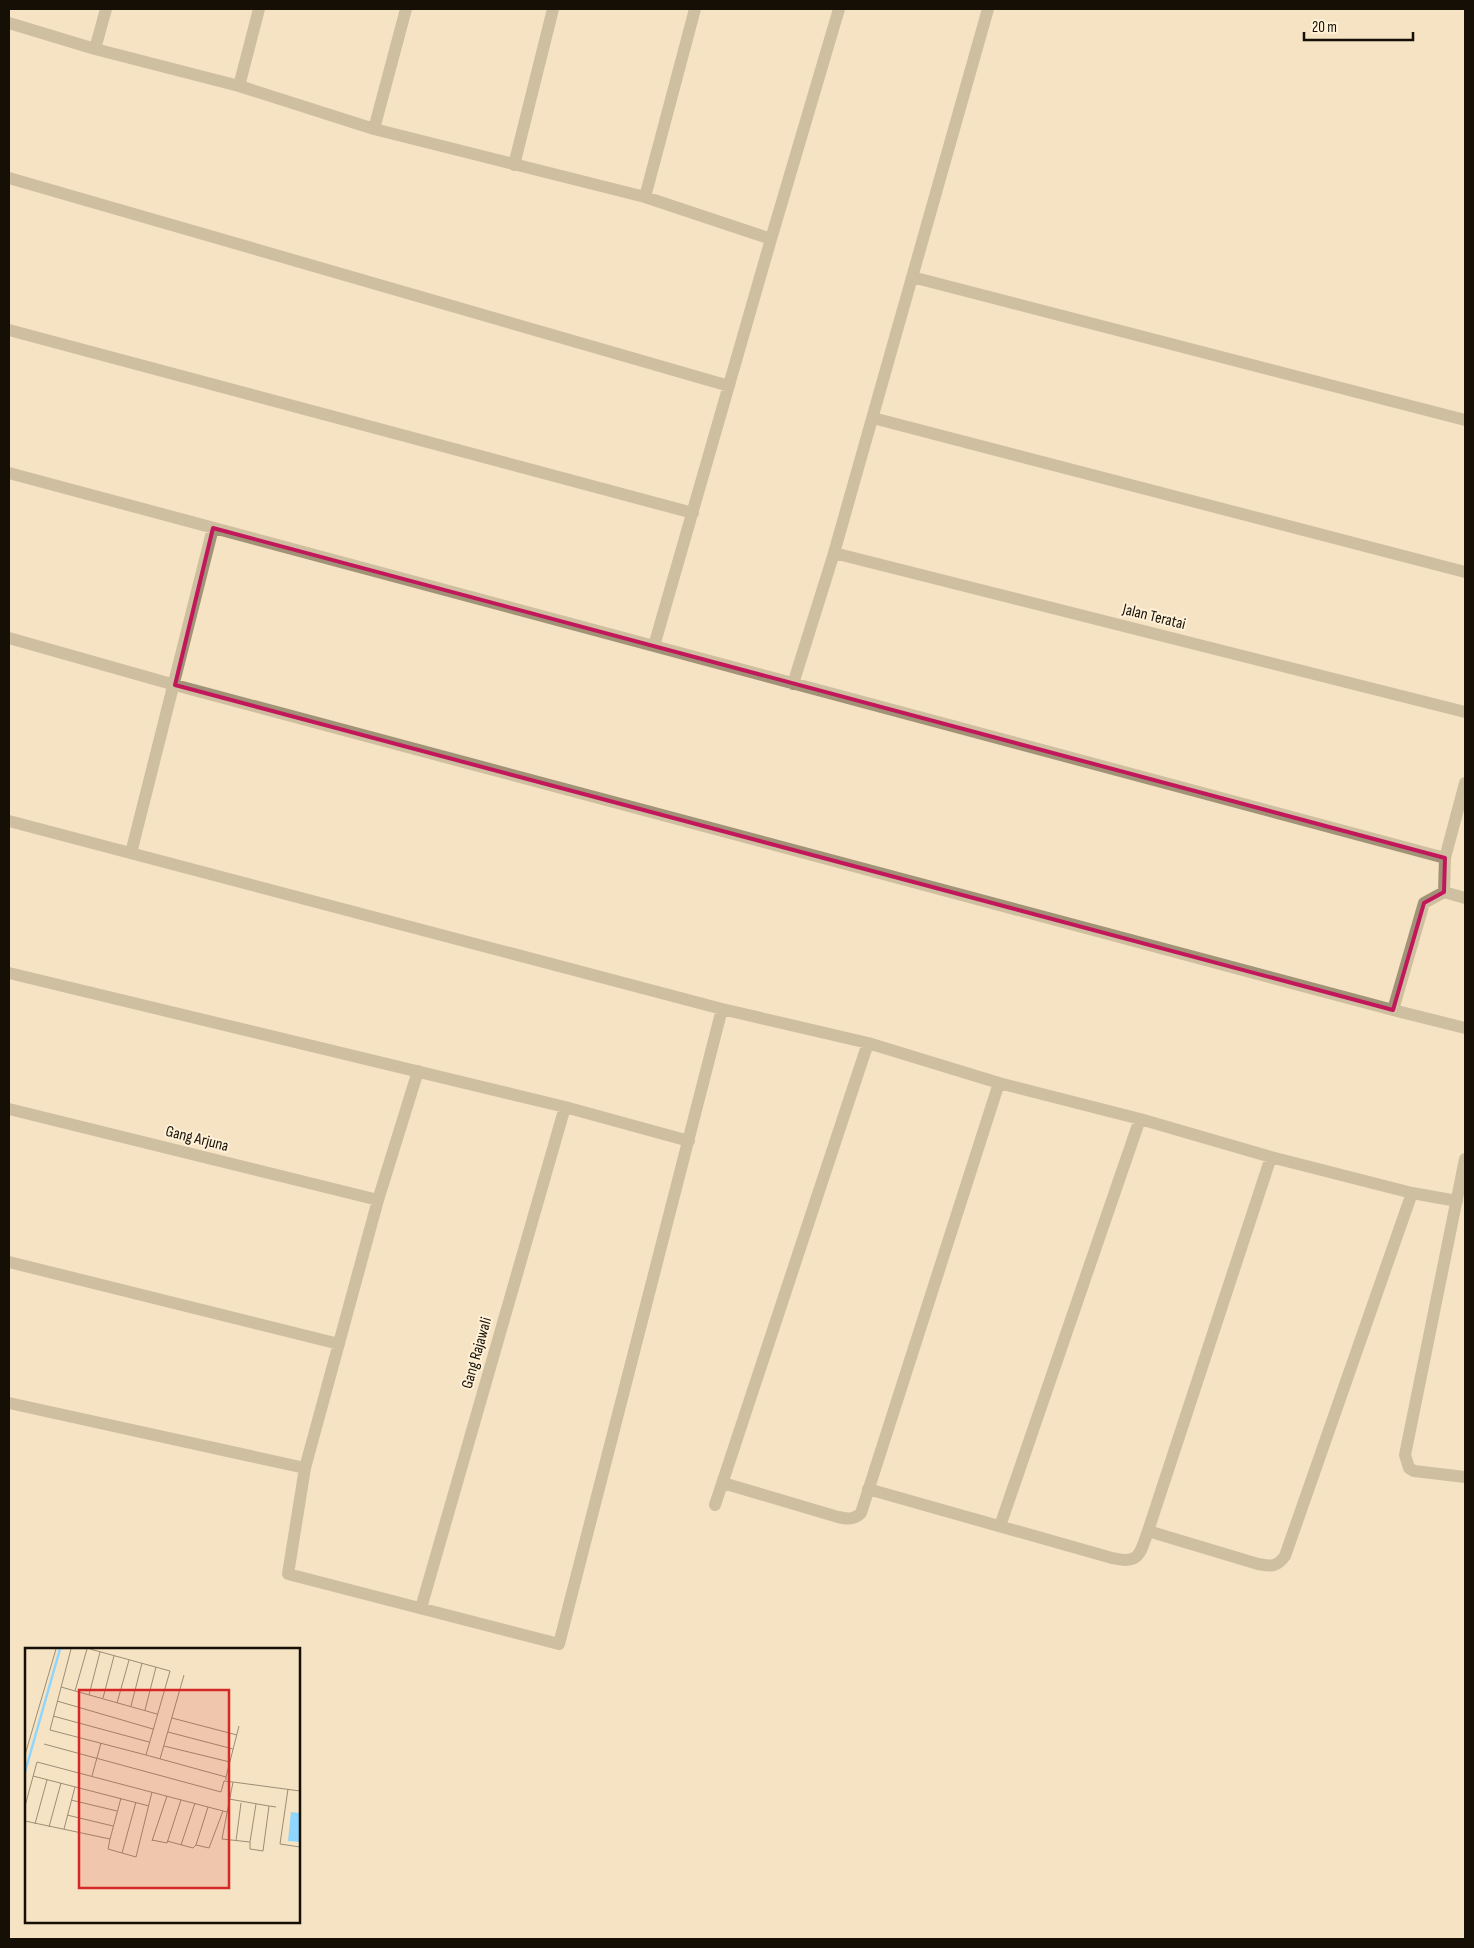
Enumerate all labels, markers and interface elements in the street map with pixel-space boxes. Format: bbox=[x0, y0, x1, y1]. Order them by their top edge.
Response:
scale bar bbox=[1304, 10, 1413, 42]
text: 20 m bbox=[1312, 18, 1337, 37]
street label: Jalan Teratai bbox=[1120, 600, 1187, 634]
street label: Gang Arjuna bbox=[164, 1122, 230, 1156]
street label: Gang Rajawali bbox=[458, 1315, 496, 1391]
inset map bbox=[25, 1648, 300, 1923]

